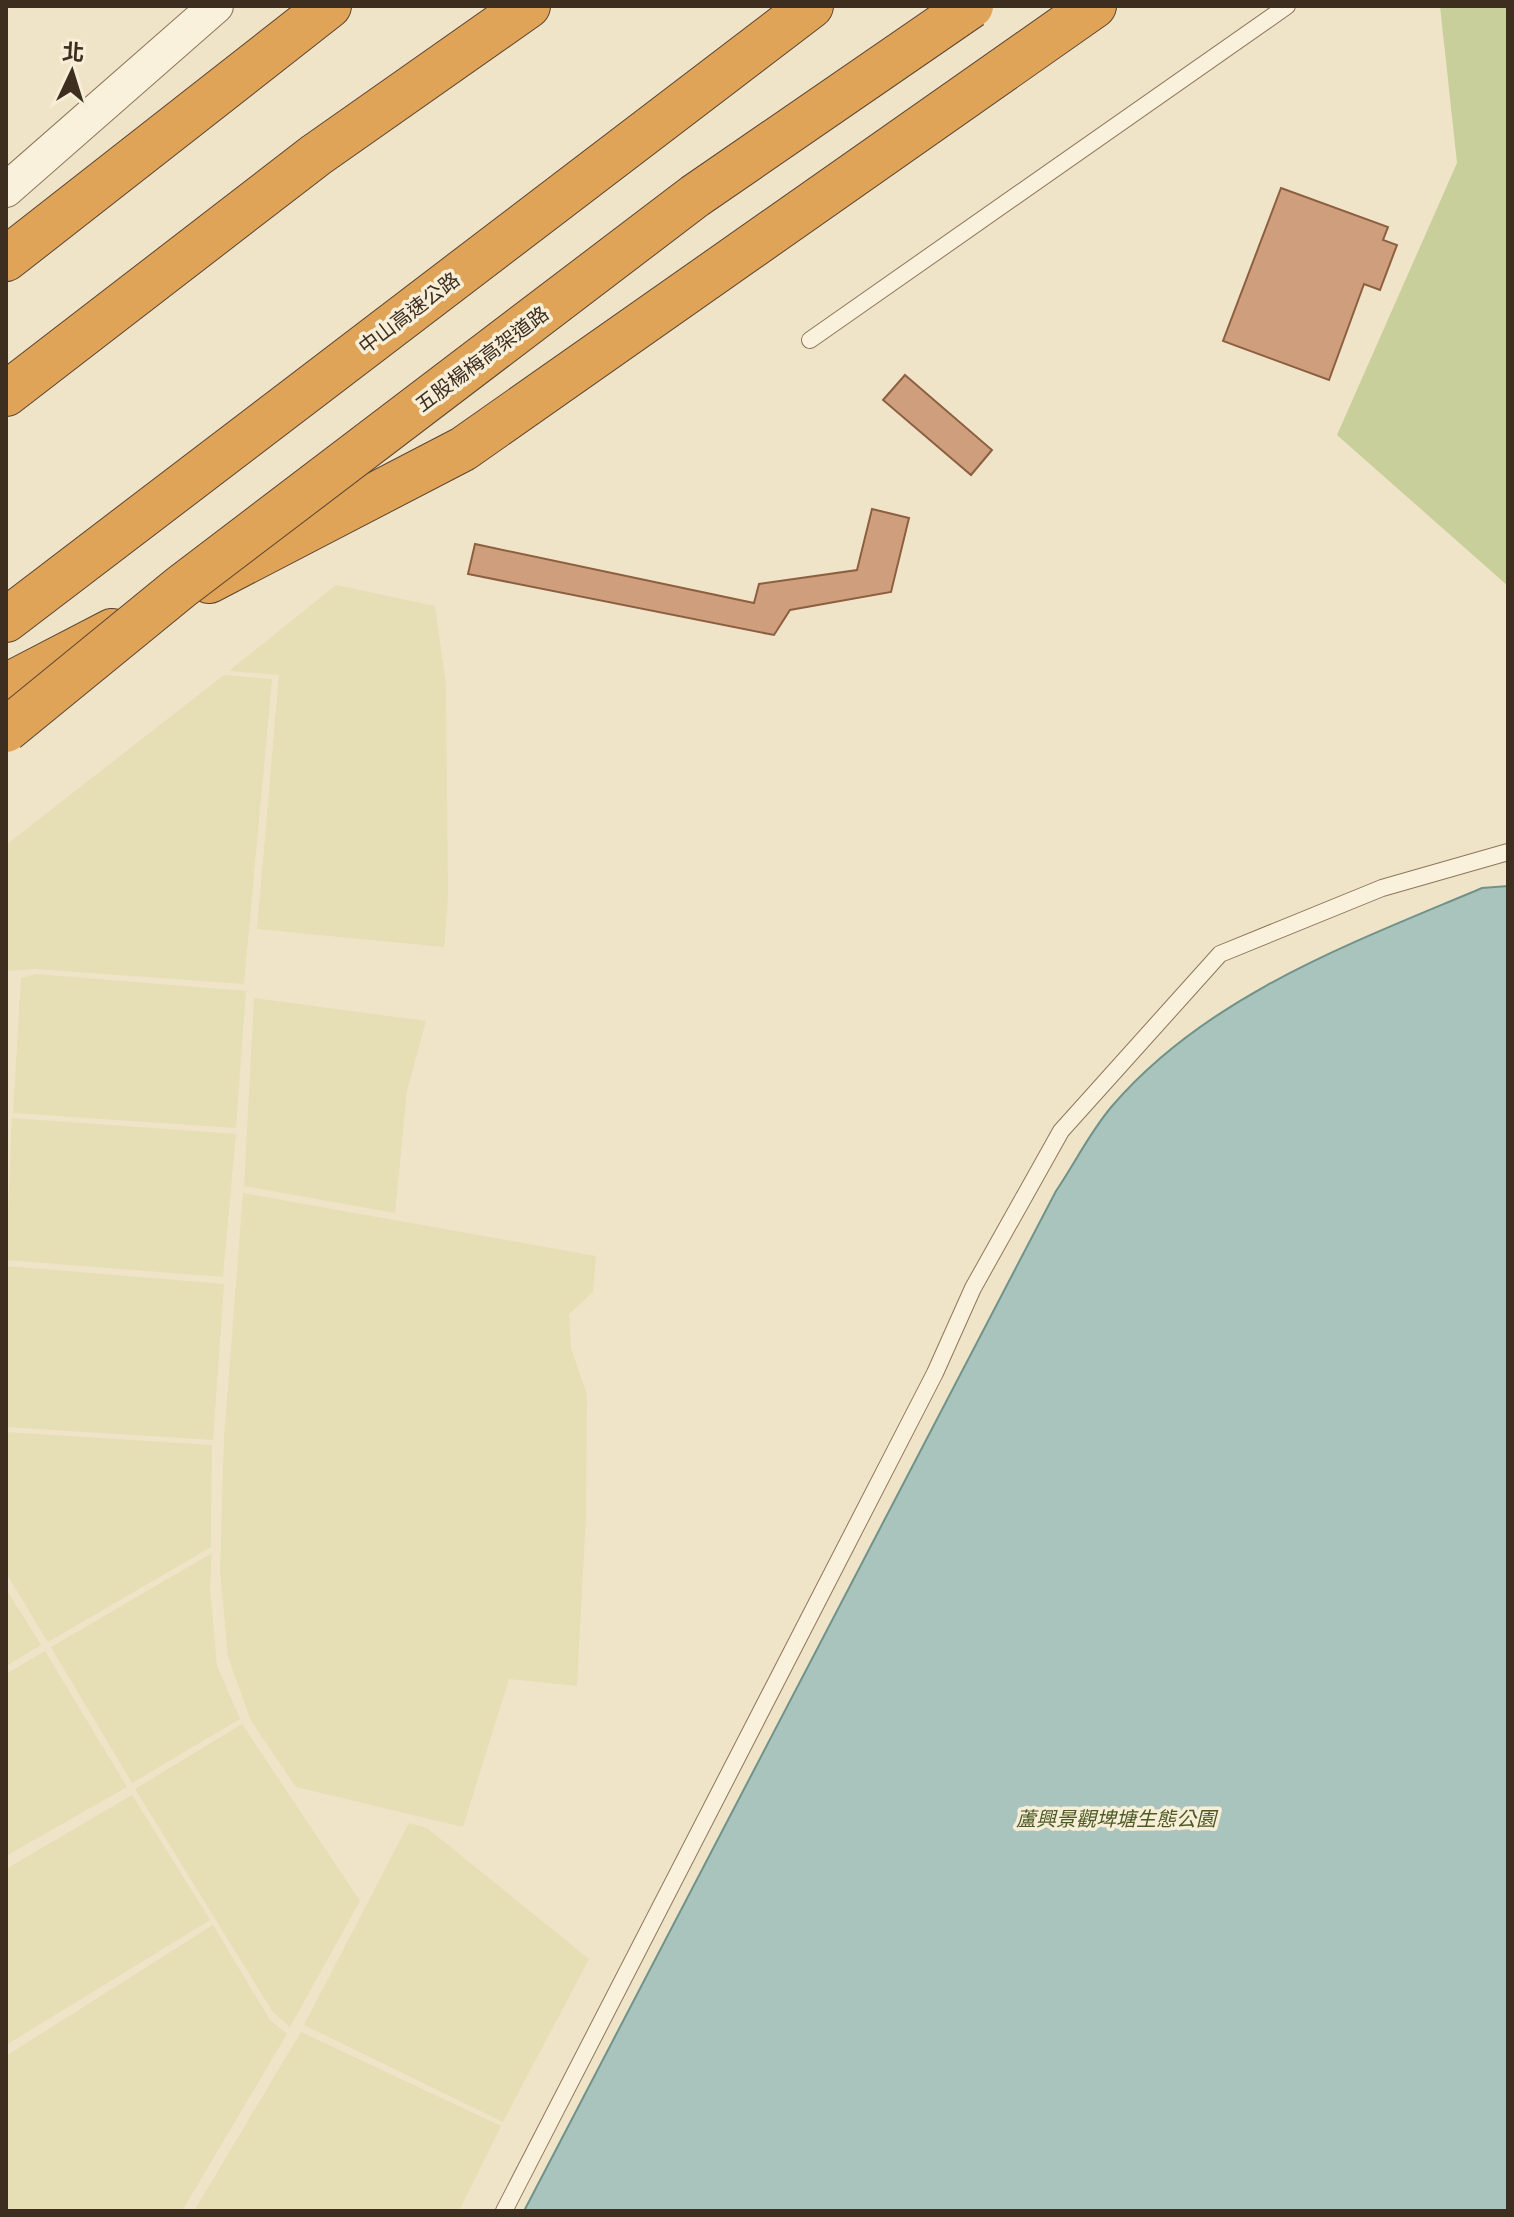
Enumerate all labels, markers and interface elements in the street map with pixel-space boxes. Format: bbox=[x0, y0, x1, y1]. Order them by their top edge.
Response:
north arrow bbox=[32, 32, 112, 112]
text: 北 bbox=[61, 33, 86, 67]
street label: 中山高速公路 bbox=[351, 264, 465, 359]
street label: 五股楊梅高架道路 bbox=[408, 298, 554, 418]
park label: 蘆興景觀埤塘生態公園 bbox=[1016, 1803, 1219, 1832]

